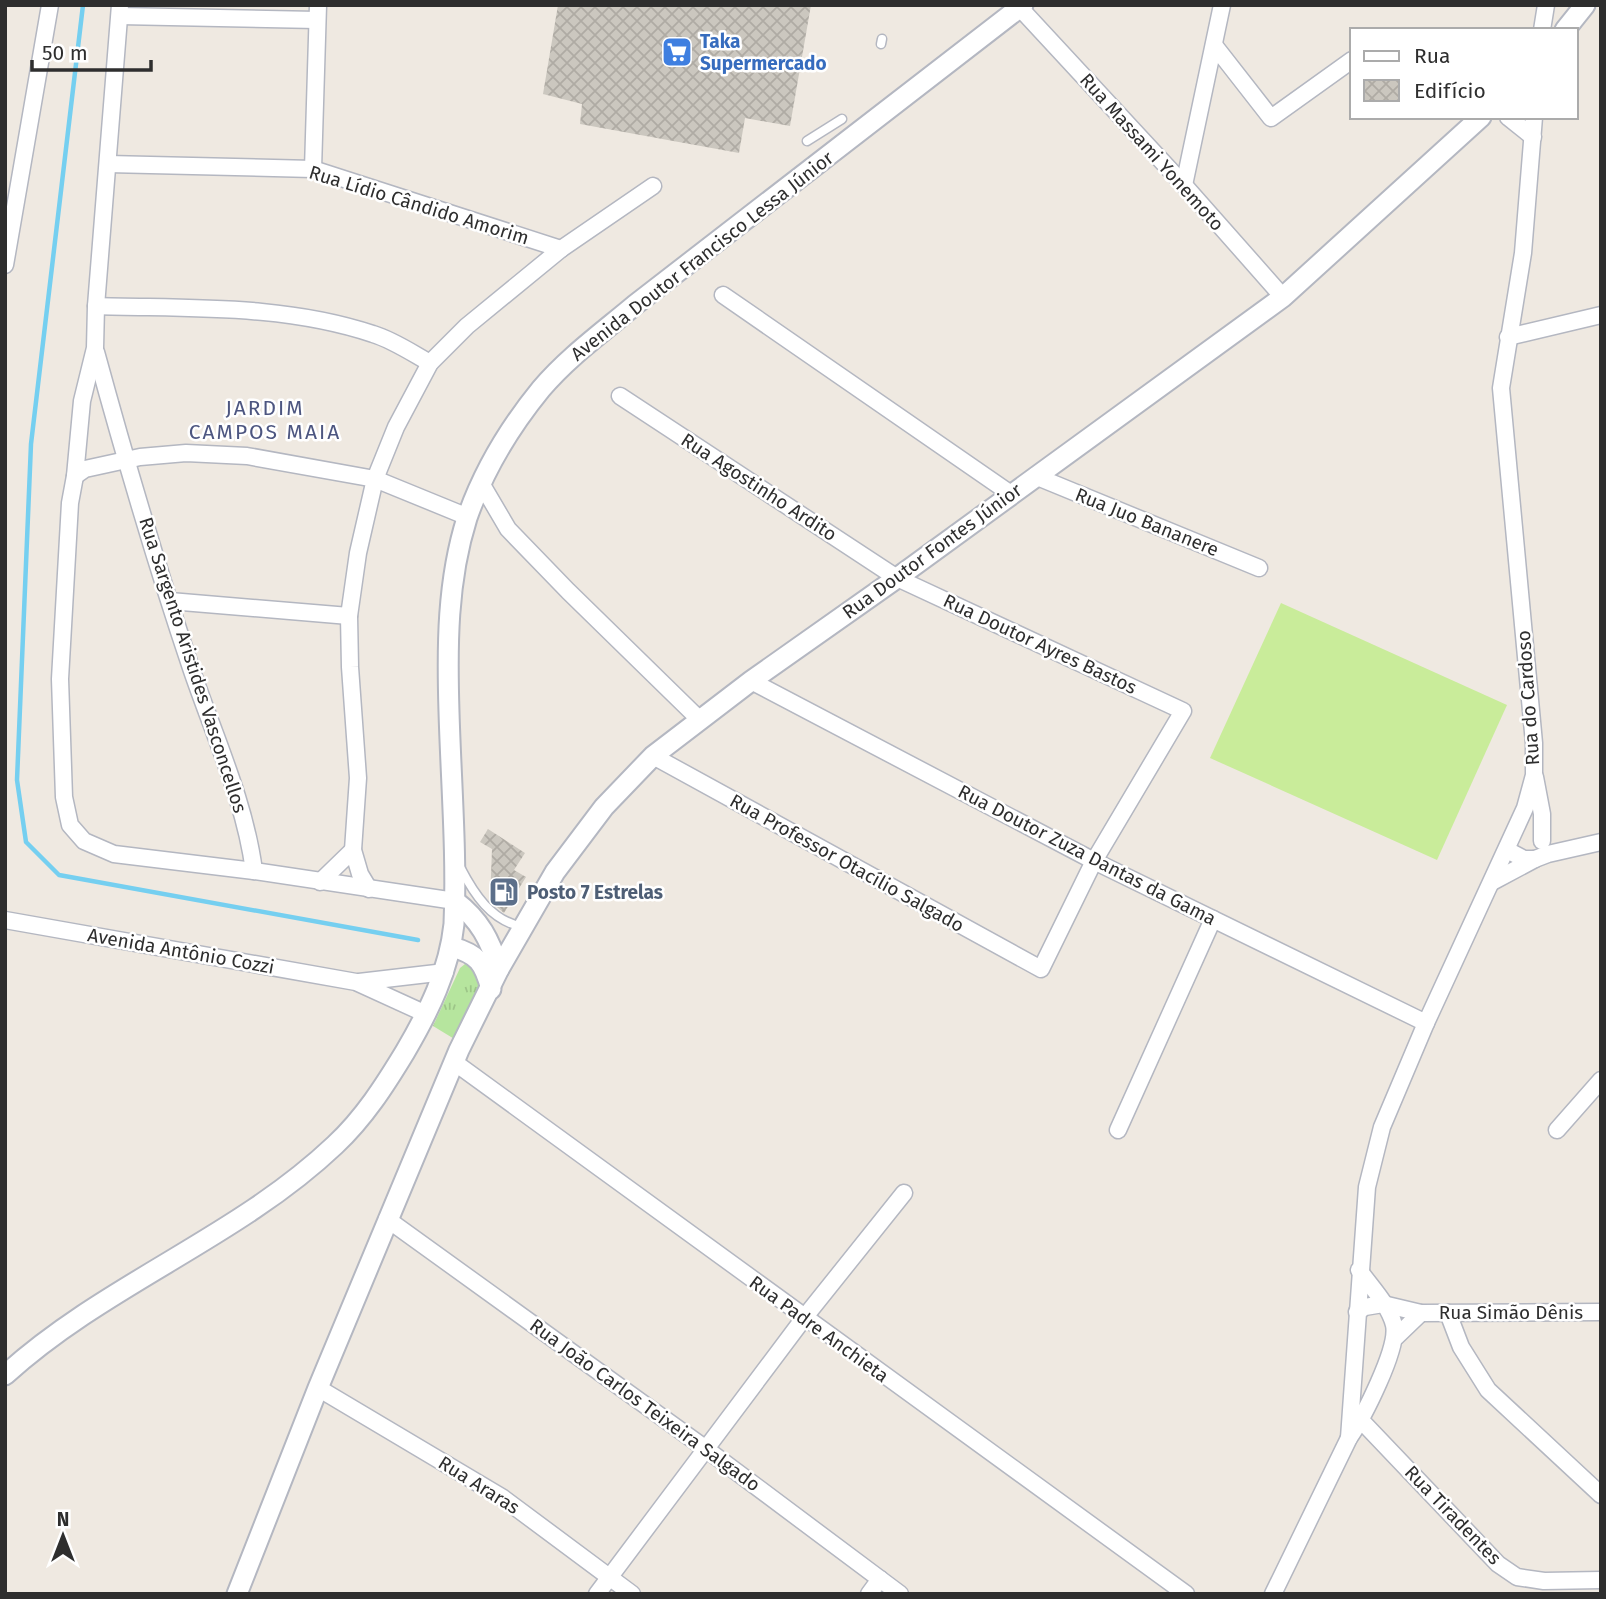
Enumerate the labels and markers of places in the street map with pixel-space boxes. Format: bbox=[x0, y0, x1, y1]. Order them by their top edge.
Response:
place label: Taka Supermercado bbox=[700, 30, 827, 75]
supermarket icon: Taka Supermercado bbox=[660, 35, 694, 69]
fuel station icon: Posto 7 Estrelas bbox=[487, 875, 521, 909]
place label: Posto 7 Estrelas bbox=[527, 881, 663, 904]

